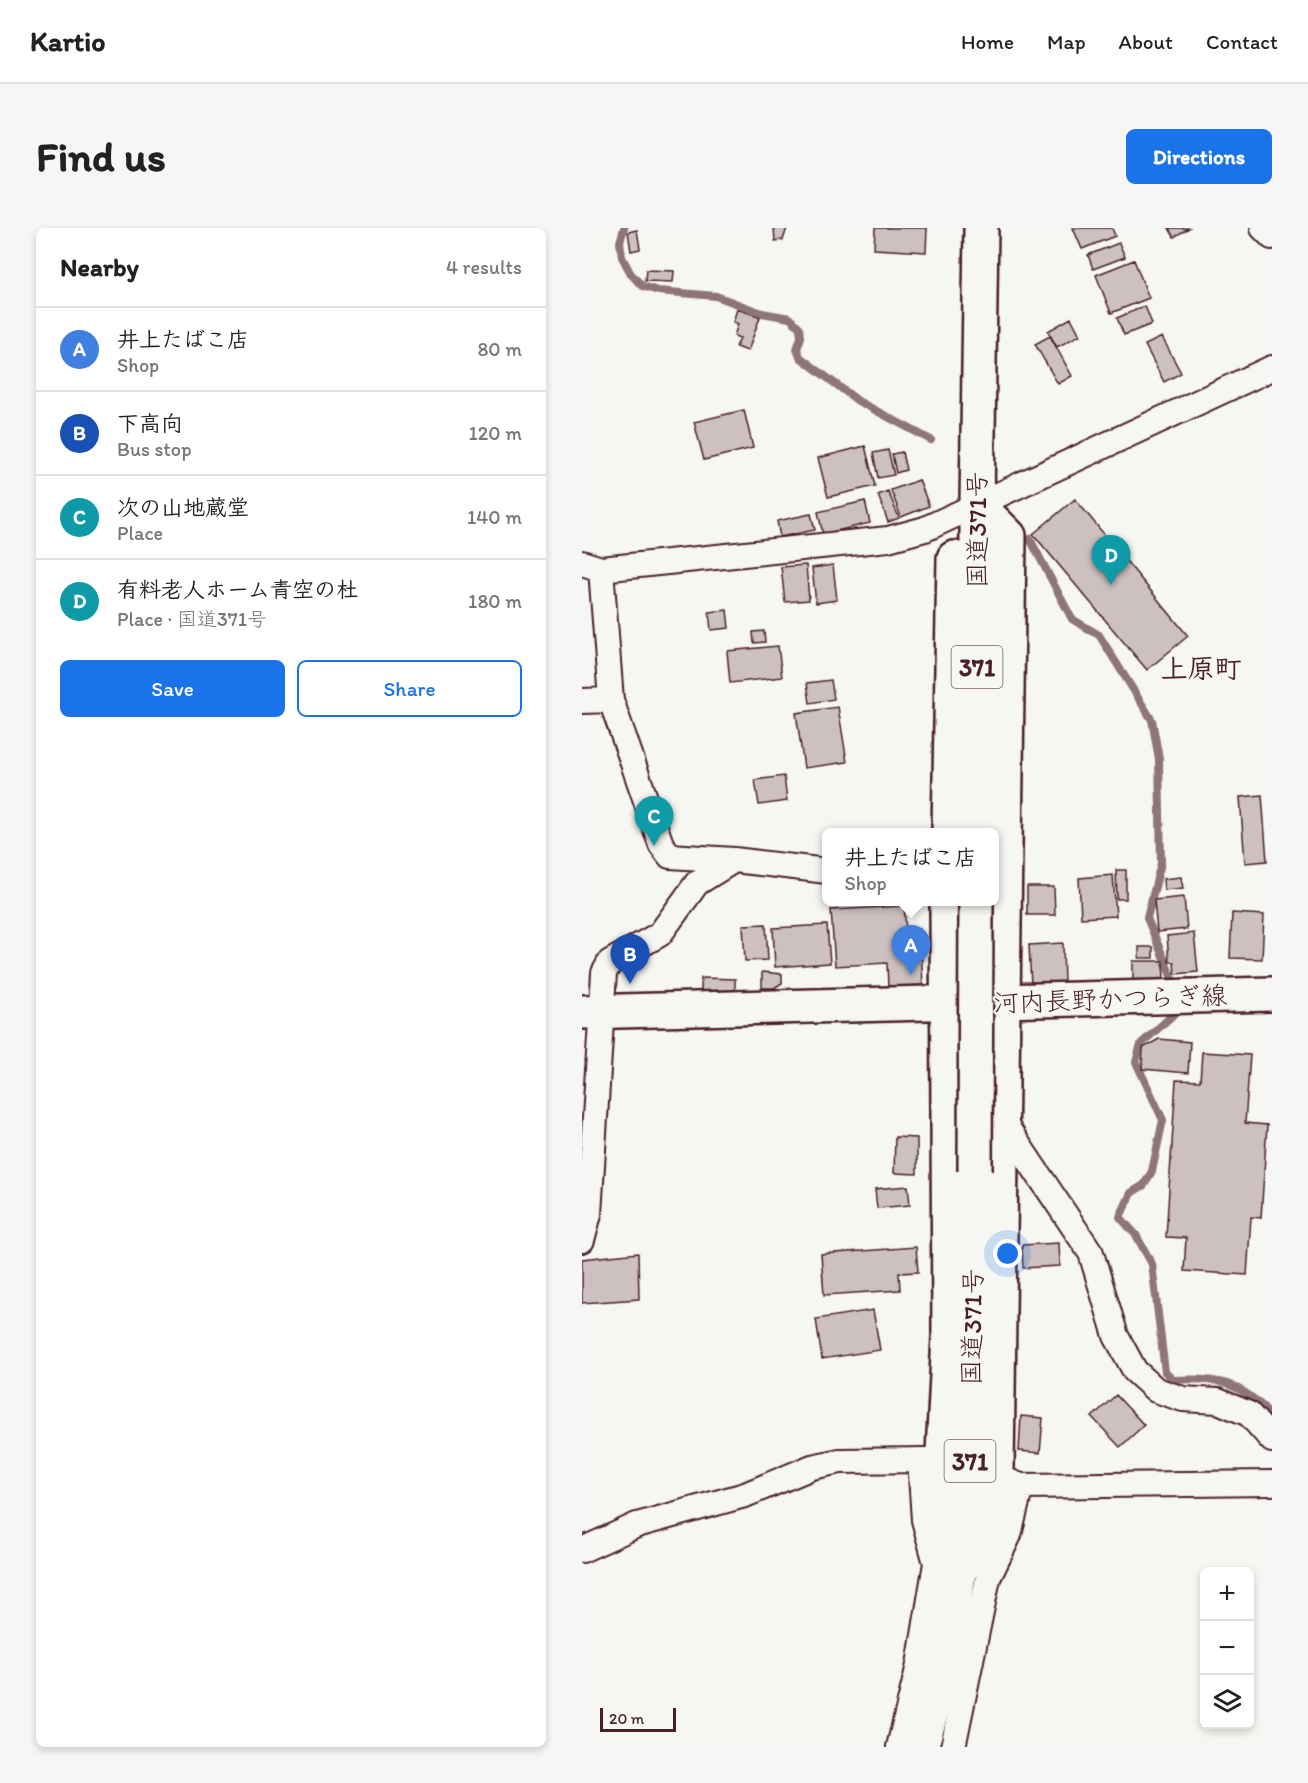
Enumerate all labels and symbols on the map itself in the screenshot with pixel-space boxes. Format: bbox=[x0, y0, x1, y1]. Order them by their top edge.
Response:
street label: 国道371号 bbox=[961, 471, 993, 589]
pin: D bbox=[1092, 536, 1130, 585]
road number: 371 bbox=[952, 646, 1002, 688]
district label: 上原町 bbox=[1161, 652, 1242, 685]
pin: C bbox=[634, 796, 674, 846]
pin: A bbox=[892, 926, 930, 975]
pin: B bbox=[610, 934, 650, 984]
street label: 河内長野かつらぎ線 bbox=[993, 979, 1227, 1019]
your location bbox=[993, 1239, 1022, 1268]
street label: 国道371号 bbox=[955, 1268, 989, 1386]
road number: 371 bbox=[944, 1440, 996, 1482]
scale bar bbox=[600, 1705, 676, 1732]

